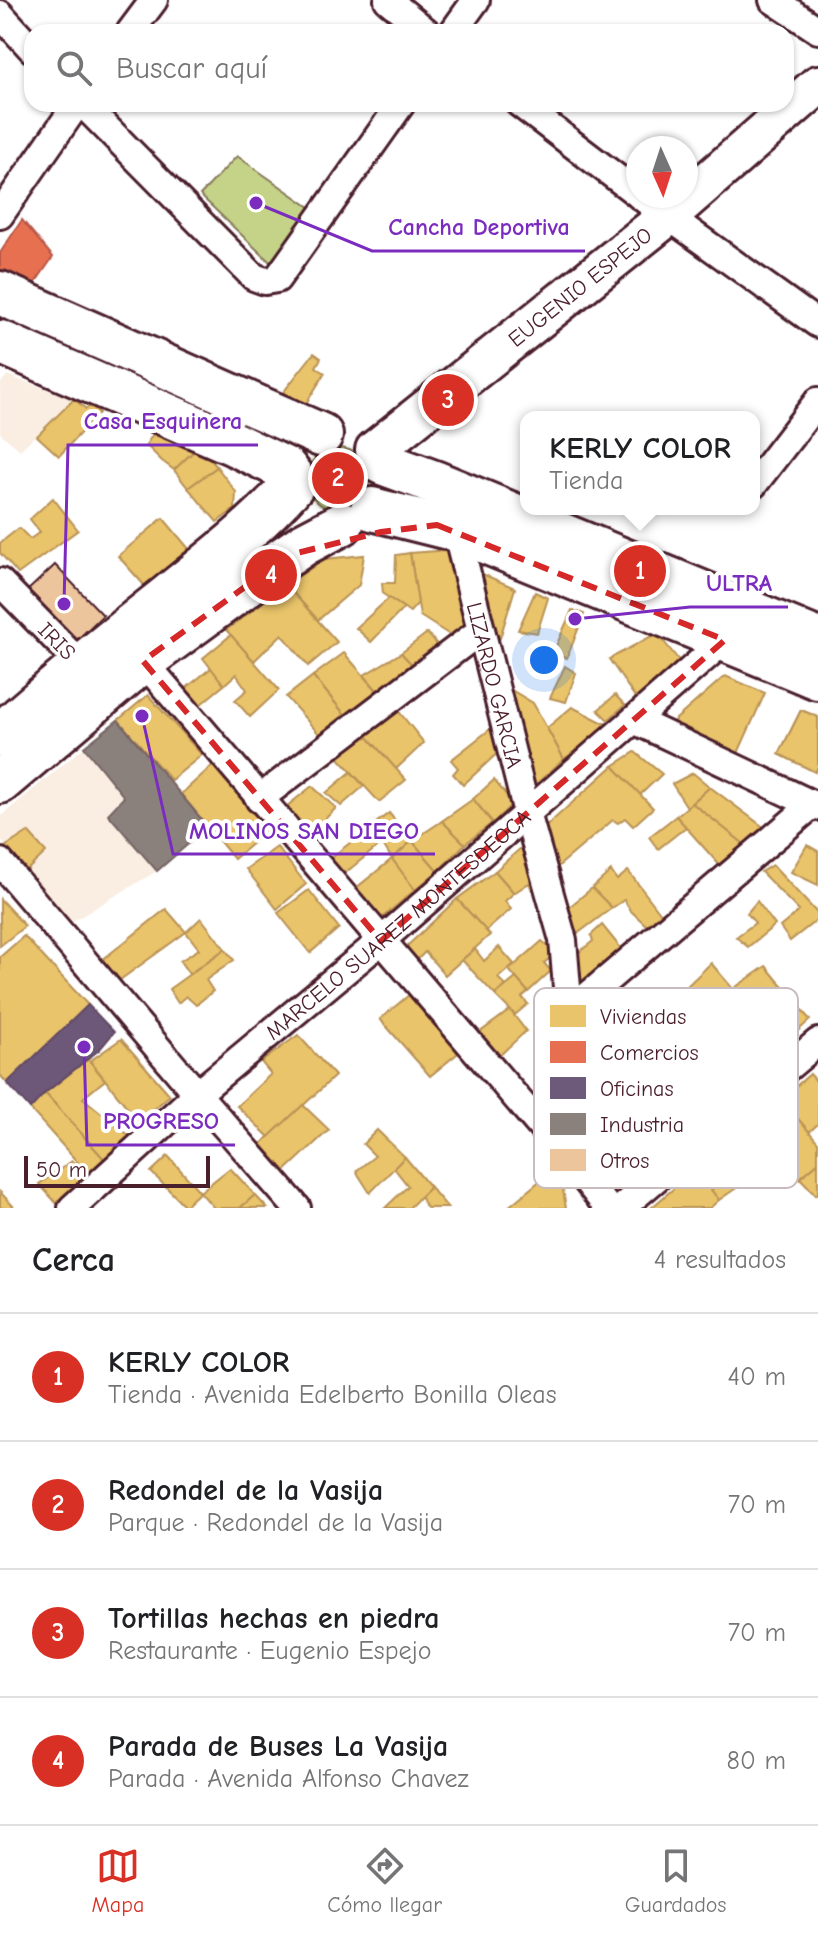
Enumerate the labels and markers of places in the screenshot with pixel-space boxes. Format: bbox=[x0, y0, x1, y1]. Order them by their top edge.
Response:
callout: Cancha Deportiva bbox=[372, 203, 585, 251]
pin: 3 bbox=[422, 370, 474, 430]
callout: Casa Esquinera bbox=[68, 397, 258, 445]
pin: 2 bbox=[312, 448, 364, 508]
pin: 1 bbox=[614, 541, 666, 601]
pin: 4 bbox=[245, 545, 297, 605]
callout: ULTRA bbox=[690, 559, 788, 607]
callout: MOLINOS SAN DIEGO bbox=[173, 806, 435, 854]
callout: PROGRESO bbox=[87, 1097, 235, 1145]

